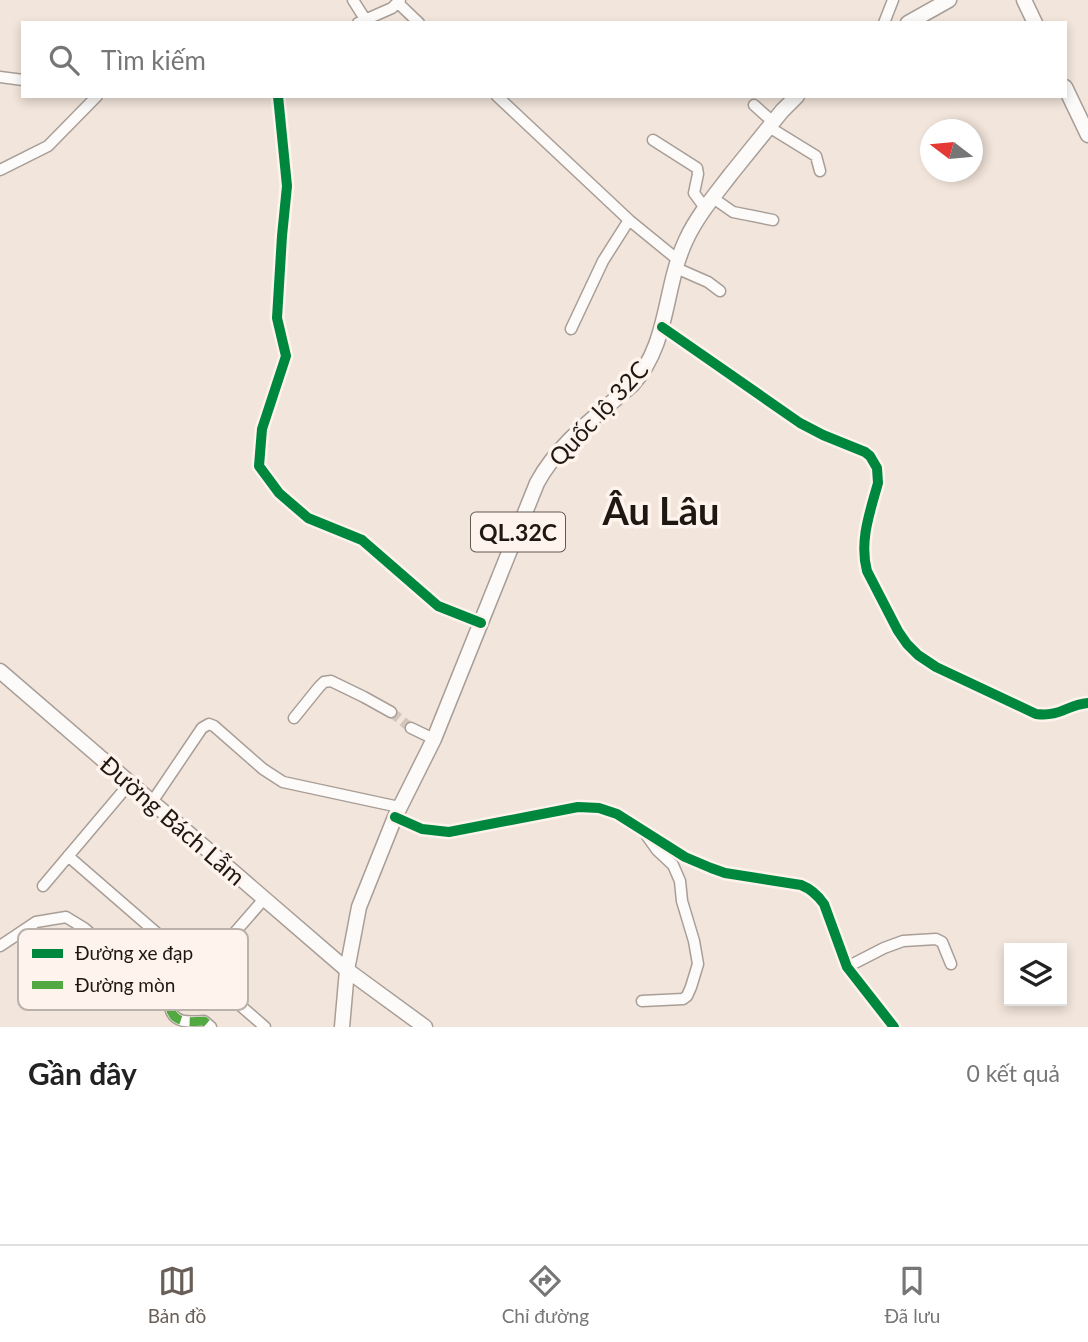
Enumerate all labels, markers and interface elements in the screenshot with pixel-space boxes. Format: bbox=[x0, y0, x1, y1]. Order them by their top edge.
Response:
search box bbox=[21, 21, 1067, 98]
icon: search bbox=[45, 41, 83, 79]
text: Tìm kiếm bbox=[101, 44, 206, 76]
north arrow bbox=[920, 119, 983, 182]
street label: Quốc lộ 32C bbox=[542, 355, 654, 471]
district label: Âu Lâu bbox=[601, 487, 720, 533]
road number: QL.32C bbox=[471, 512, 565, 552]
street label: Đường Bách Lẫm bbox=[95, 749, 251, 891]
legend bbox=[18, 929, 248, 1010]
text: Đường xe đạp bbox=[75, 941, 193, 964]
map controls bbox=[1004, 943, 1067, 1006]
button: layers bbox=[1004, 943, 1067, 1006]
text: Đường mòn bbox=[75, 973, 175, 996]
text: Gần đây bbox=[28, 1055, 137, 1091]
text: 0 kết quả bbox=[966, 1059, 1060, 1087]
tab: Bản đồ bbox=[148, 1262, 206, 1327]
tab: Chỉ đường bbox=[502, 1262, 589, 1327]
tab: Đã lưu bbox=[885, 1262, 940, 1327]

